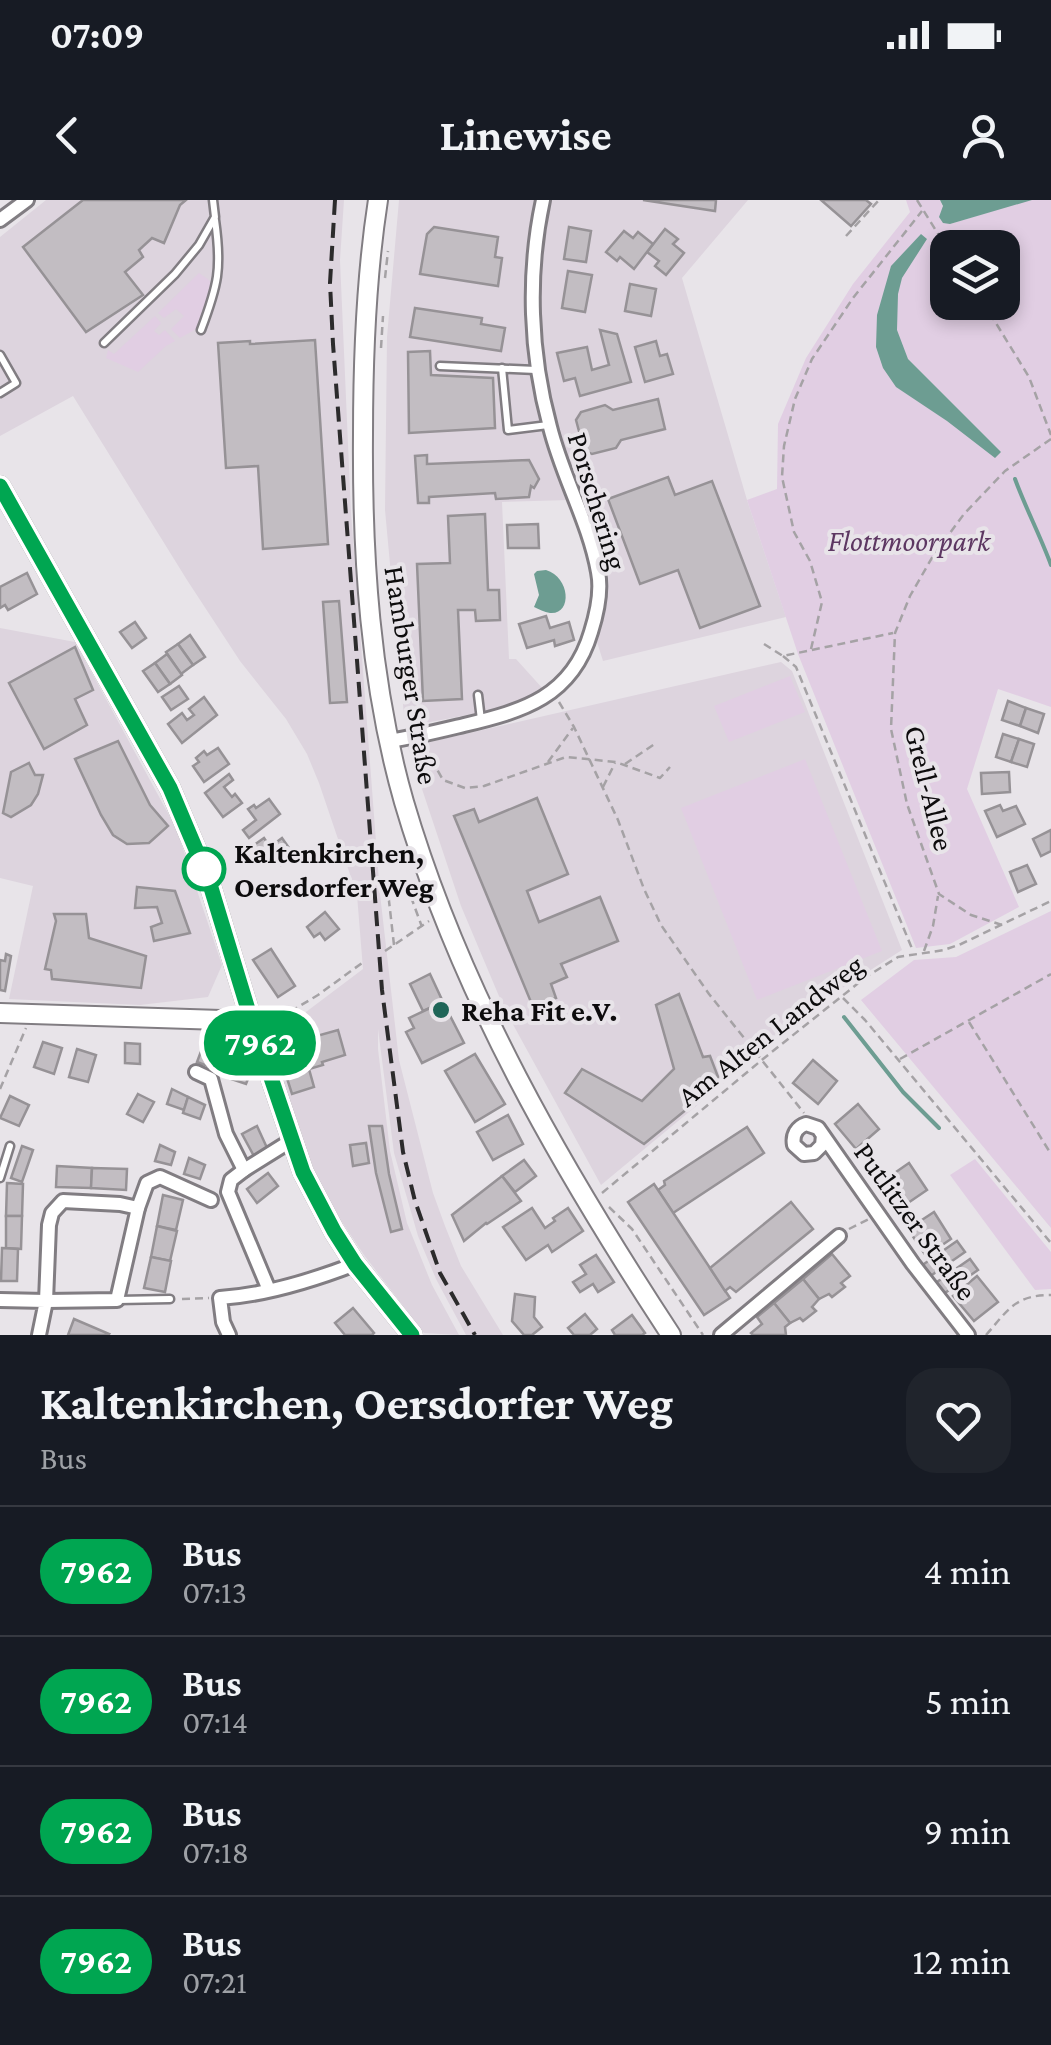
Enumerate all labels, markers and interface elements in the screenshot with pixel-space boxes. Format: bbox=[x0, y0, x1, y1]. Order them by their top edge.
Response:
text: 07:09 bbox=[50, 14, 144, 56]
icon: back bbox=[40, 108, 95, 163]
icon: person bbox=[956, 108, 1011, 163]
text: Linewise bbox=[439, 110, 612, 160]
map controls bbox=[930, 230, 1020, 320]
button: layers bbox=[930, 230, 1020, 320]
street label: Porschering bbox=[560, 428, 635, 574]
park label: Flottmoorpark bbox=[828, 524, 992, 558]
street label: Hamburger Straße bbox=[377, 563, 446, 787]
street label: Grell-Allee bbox=[899, 722, 961, 854]
place label: Kaltenkirchen, Oersdorfer Weg bbox=[234, 836, 434, 903]
marker: Kaltenkirchen, Oersdorfer Weg bbox=[183, 848, 225, 890]
street label: Am Alten Landweg bbox=[671, 947, 870, 1114]
place label: Reha Fit e.V. bbox=[461, 994, 618, 1027]
marker: Reha Fit e.V. bbox=[430, 999, 452, 1021]
line badge: 7962 bbox=[190, 1010, 330, 1076]
text: 7962 bbox=[224, 1024, 296, 1063]
street label: Putlitzer Straße bbox=[848, 1136, 984, 1306]
button: heart bbox=[906, 1368, 1011, 1473]
text: Kaltenkirchen, Oersdorfer Weg bbox=[40, 1376, 673, 1429]
text: Bus bbox=[40, 1440, 87, 1476]
text: Bus bbox=[182, 1532, 242, 1574]
text: 4 min bbox=[924, 1550, 1011, 1592]
text: 7962 bbox=[60, 1552, 132, 1591]
text: 07:13 bbox=[182, 1574, 247, 1610]
text: Bus bbox=[182, 1662, 242, 1704]
text: 5 min bbox=[925, 1680, 1011, 1722]
text: 7962 bbox=[60, 1682, 132, 1721]
text: 07:14 bbox=[182, 1704, 248, 1740]
text: Bus bbox=[182, 1792, 242, 1834]
text: 9 min bbox=[924, 1810, 1011, 1852]
text: 7962 bbox=[60, 1812, 132, 1851]
text: 07:18 bbox=[182, 1834, 249, 1870]
text: Bus bbox=[182, 1922, 242, 1964]
text: 12 min bbox=[912, 1940, 1011, 1982]
text: 7962 bbox=[60, 1942, 132, 1981]
text: 07:21 bbox=[182, 1964, 247, 2000]

